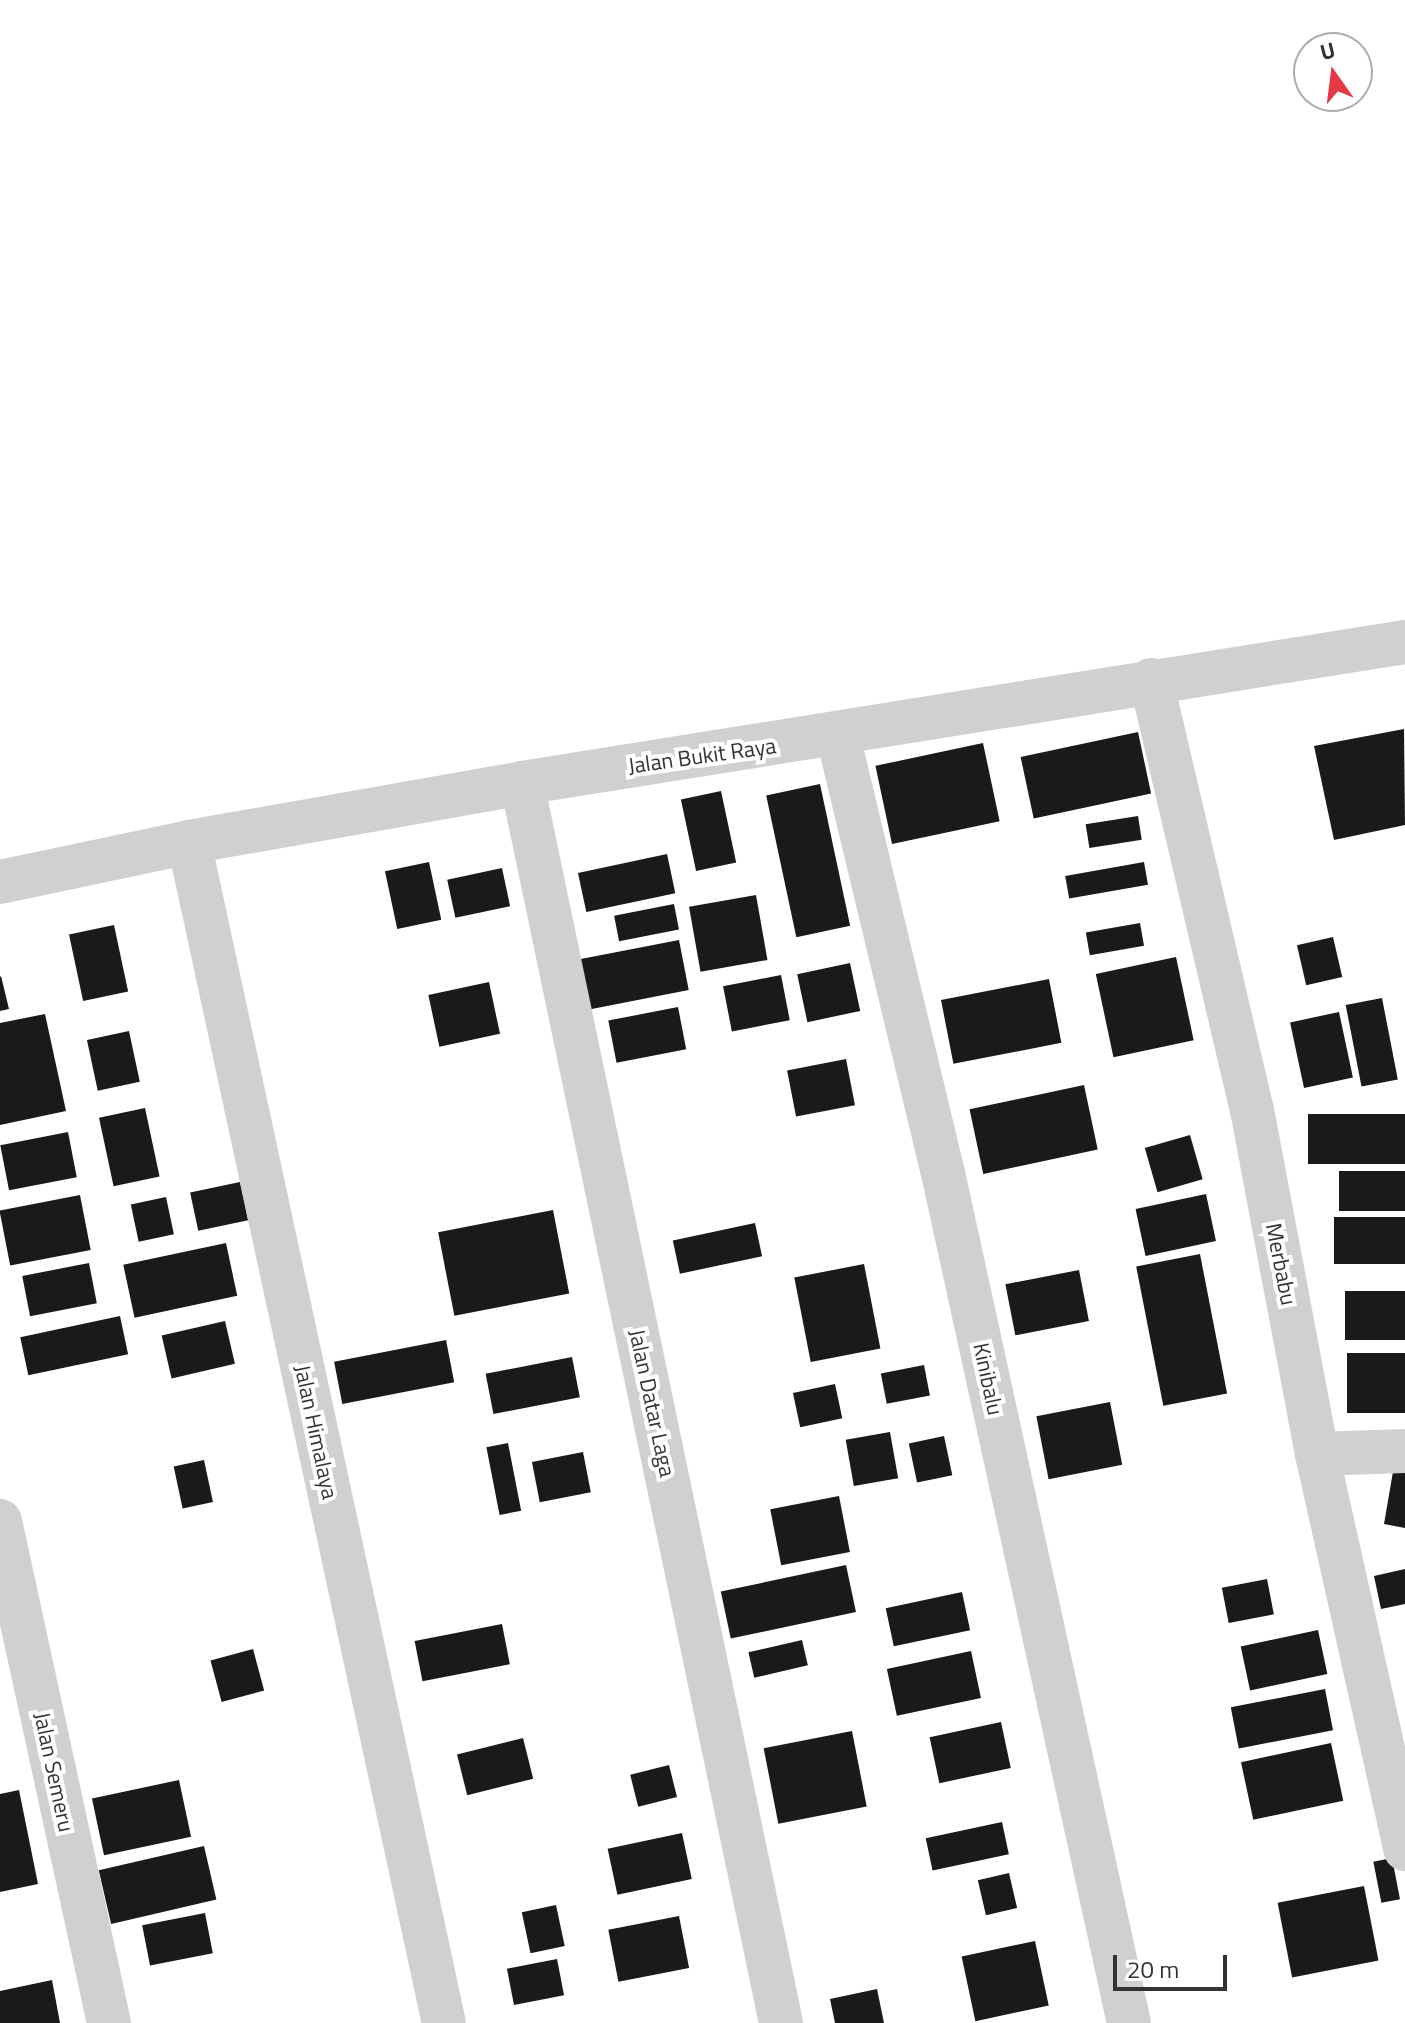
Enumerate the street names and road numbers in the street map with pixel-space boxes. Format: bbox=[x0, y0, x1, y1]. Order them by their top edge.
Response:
street label: Jalan Bukit Raya bbox=[626, 733, 778, 779]
street label: Merbabu bbox=[1260, 1221, 1302, 1307]
street label: Jalan Datar Laga bbox=[623, 1327, 681, 1479]
street label: Kinibalu bbox=[967, 1340, 1009, 1418]
street label: Jalan Himalaya bbox=[289, 1362, 343, 1502]
street label: Jalan Semeru bbox=[28, 1710, 80, 1834]

